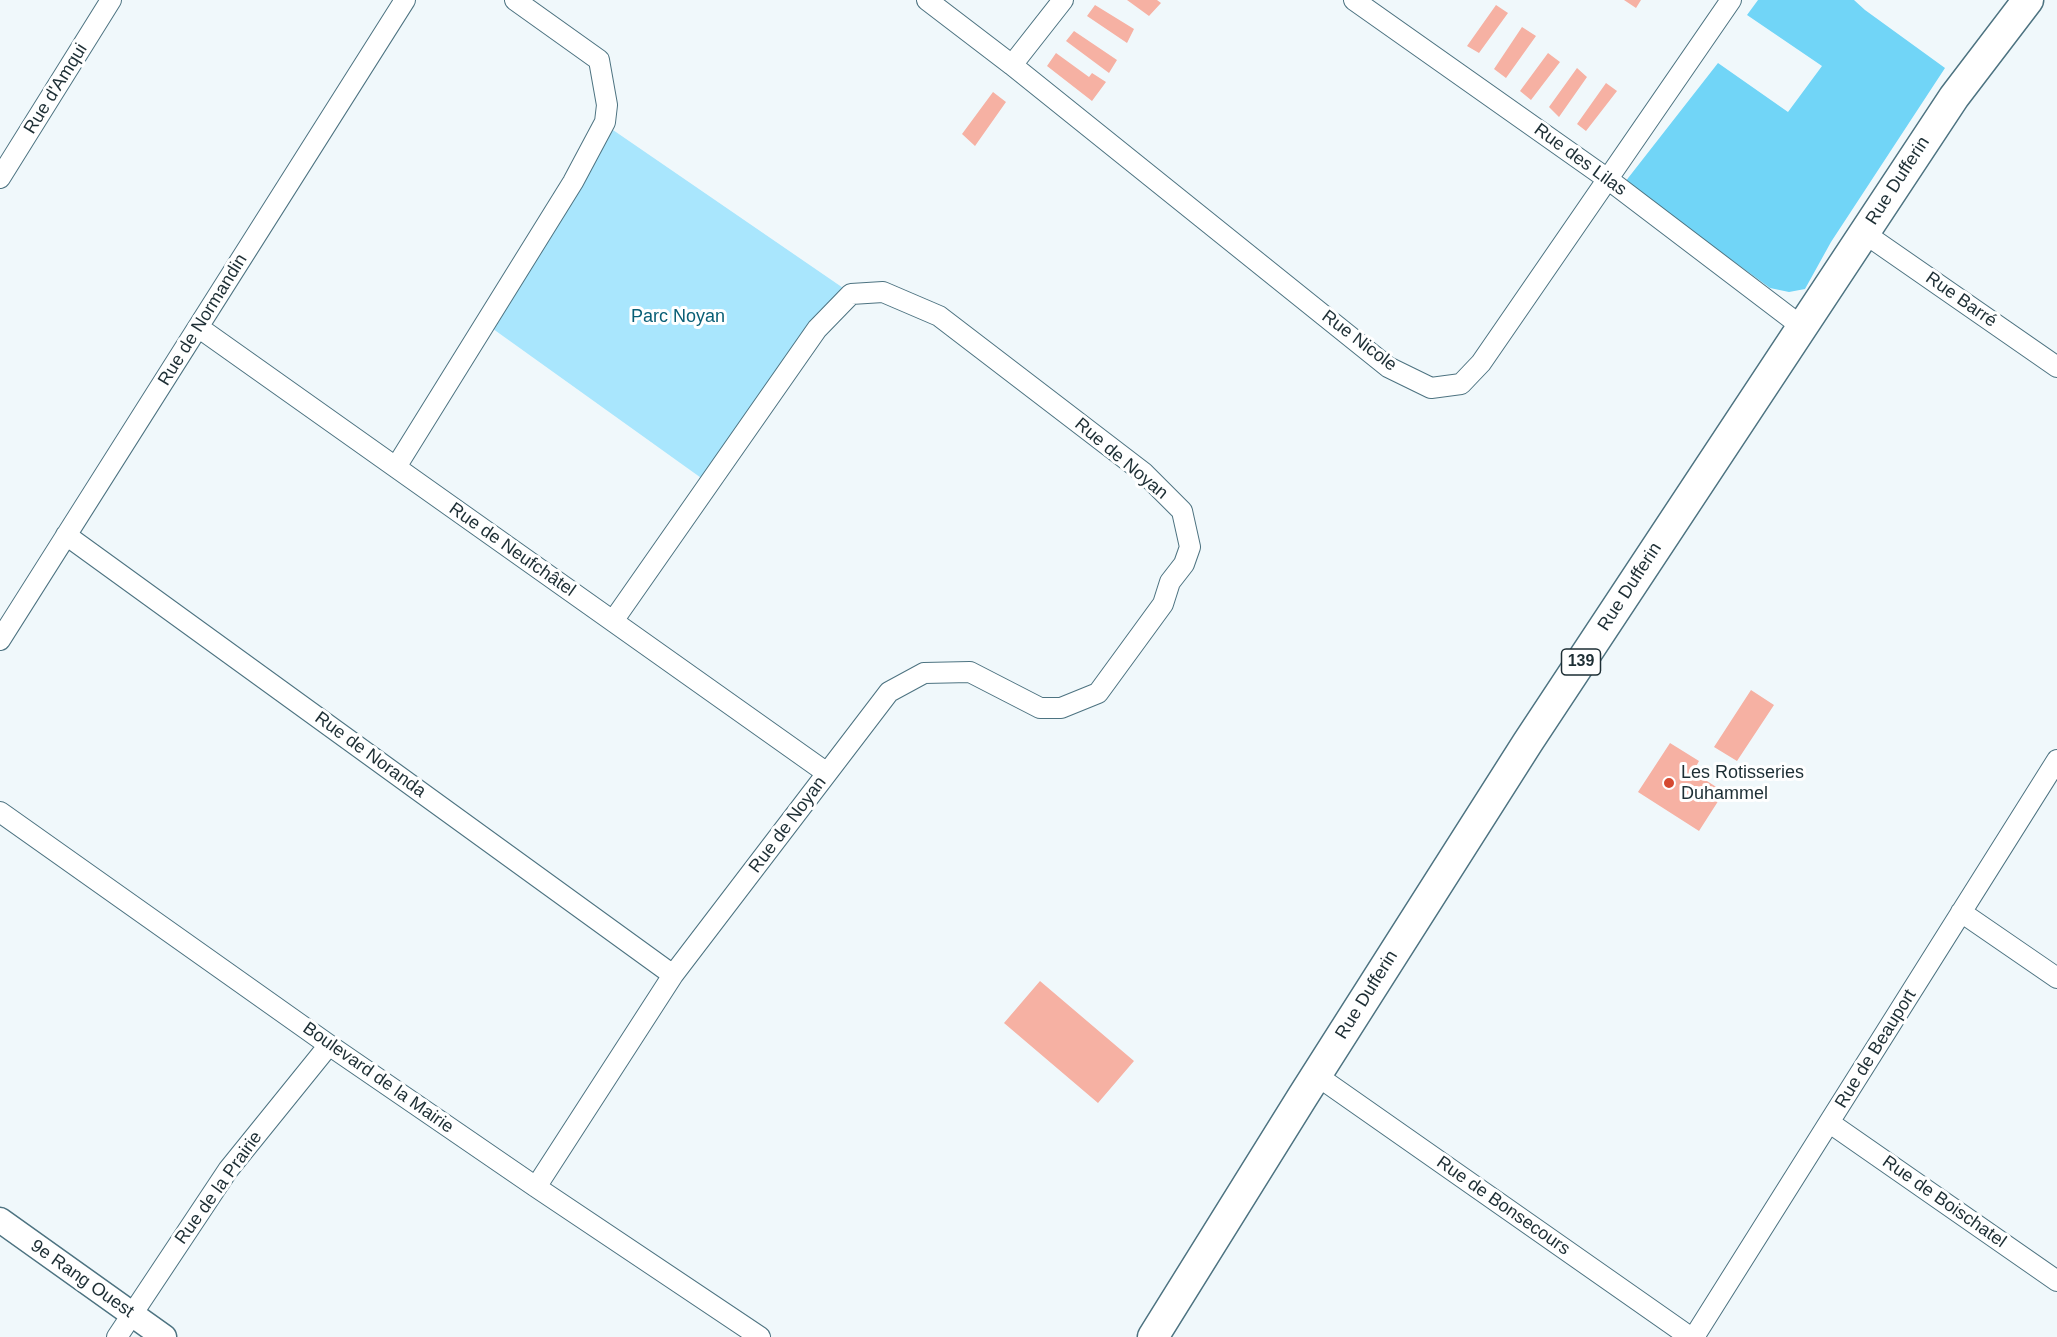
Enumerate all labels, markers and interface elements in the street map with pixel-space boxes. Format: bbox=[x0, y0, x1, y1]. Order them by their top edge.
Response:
street label: Rue d'Amqui bbox=[20, 40, 92, 138]
street label: Rue des Lilas bbox=[1530, 119, 1630, 201]
street label: Rue Dufferin bbox=[1862, 133, 1934, 229]
street label: Rue de Normandin bbox=[154, 250, 252, 390]
street label: Rue Barré bbox=[1921, 268, 2001, 332]
park label: Parc Noyan bbox=[631, 306, 725, 328]
street label: Rue Nicole bbox=[1317, 306, 1401, 376]
street label: Rue de Noyan bbox=[1070, 414, 1172, 504]
street label: Rue de Neufchâtel bbox=[445, 498, 579, 602]
street label: Rue Dufferin bbox=[1594, 539, 1666, 635]
road number: 139 bbox=[1562, 649, 1600, 675]
street label: Rue de Noranda bbox=[310, 707, 430, 803]
place label: Les Rotisseries Duhammel bbox=[1681, 762, 1804, 804]
street label: Rue de Noyan bbox=[745, 773, 831, 877]
marker: Les Rotisseries Duhammel bbox=[1662, 776, 1676, 790]
street label: Rue Dufferin bbox=[1331, 947, 1403, 1043]
street label: Rue de Beauport bbox=[1831, 986, 1921, 1112]
street label: Boulevard de la Mairie bbox=[298, 1018, 458, 1138]
street label: Rue de la Prairie bbox=[171, 1127, 267, 1249]
street label: Rue de Boischatel bbox=[1878, 1151, 2010, 1253]
street label: Rue de Bonsecours bbox=[1432, 1152, 1574, 1260]
street label: 9e Rang Ouest bbox=[26, 1235, 138, 1323]

